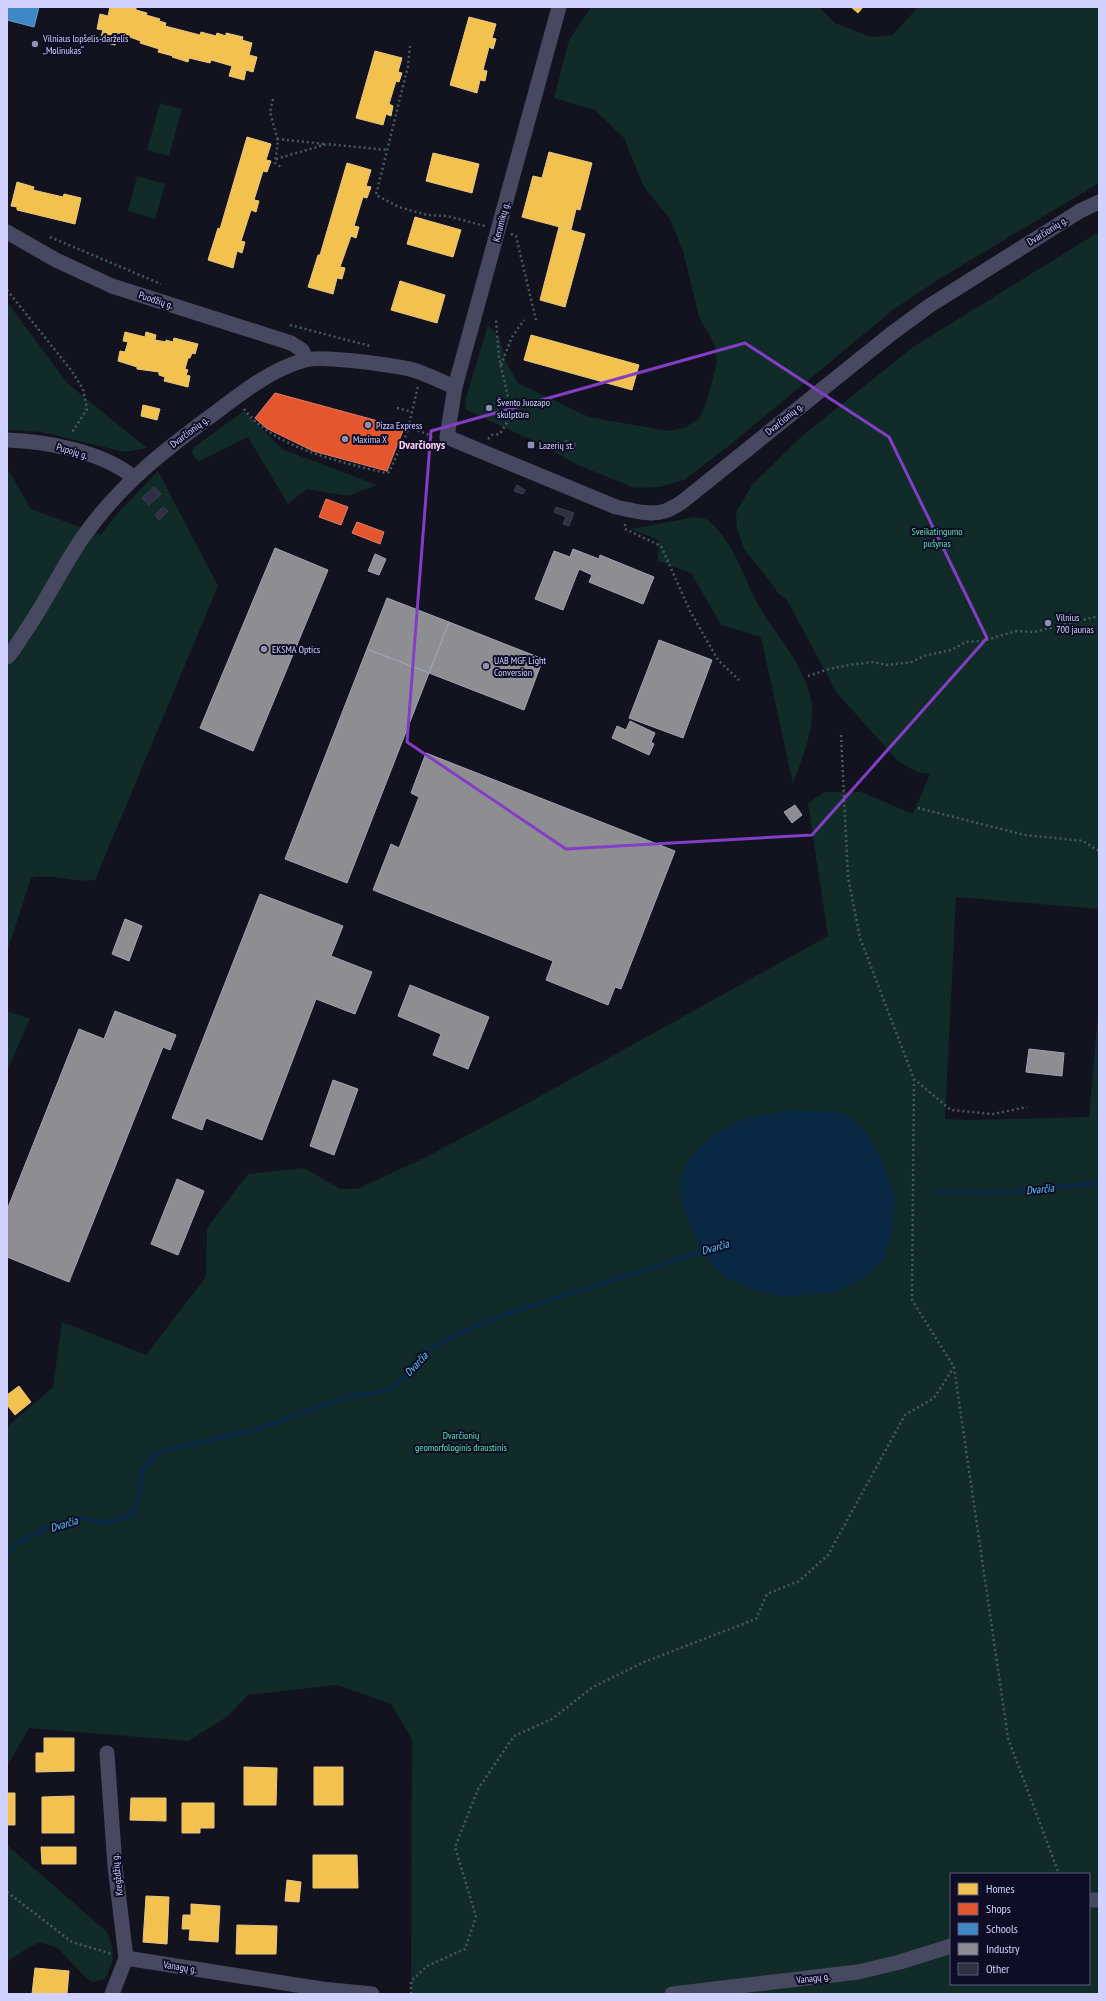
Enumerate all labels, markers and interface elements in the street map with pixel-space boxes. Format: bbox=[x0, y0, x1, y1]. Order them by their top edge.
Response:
place label: Vilniaus lopšelis-darželis „Molinukas“ bbox=[42, 32, 129, 57]
marker: Vilniaus lopšelis-darželis „Molinukas“ bbox=[30, 39, 40, 49]
street label: Keramikų g. bbox=[489, 201, 513, 243]
street label: Dvarčionių g. bbox=[1025, 213, 1070, 248]
street label: Puodžių g. bbox=[137, 288, 175, 312]
place label: Švento Juozapo skulptūra bbox=[497, 396, 550, 421]
street label: Dvarčionių g. bbox=[762, 400, 806, 438]
marker: Švento Juozapo skulptūra bbox=[484, 403, 494, 413]
street label: Dvarčionių g. bbox=[167, 413, 211, 451]
place label: Pizza Express bbox=[376, 419, 423, 432]
marker: Pizza Express bbox=[363, 420, 373, 430]
place label: Maxima X bbox=[353, 433, 387, 446]
marker: Maxima X bbox=[340, 434, 350, 444]
district label: Dvarčionys bbox=[399, 437, 445, 452]
place label: Lazerių st. bbox=[539, 439, 574, 452]
street label: Pupojų g. bbox=[55, 440, 89, 462]
marker: Lazerių st. bbox=[526, 440, 536, 450]
park label: Sveikatingumo pušynas bbox=[911, 525, 963, 550]
place label: Vilnius 700 jaunas bbox=[1055, 611, 1095, 636]
marker: Vilnius 700 jaunas bbox=[1043, 618, 1053, 628]
place label: EKSMA Optics bbox=[272, 643, 321, 656]
marker: EKSMA Optics bbox=[259, 644, 269, 654]
place label: UAB MGF Light Conversion bbox=[494, 654, 546, 679]
marker: UAB MGF Light Conversion bbox=[481, 661, 491, 671]
water label: Dvarčia bbox=[1025, 1181, 1055, 1197]
water label: Dvarčia bbox=[700, 1236, 731, 1258]
water label: Dvarčia bbox=[401, 1349, 431, 1379]
park label: Dvarčionių geomorfologinis draustinis bbox=[415, 1429, 508, 1454]
water label: Dvarčia bbox=[49, 1513, 80, 1535]
street label: Kregždžių g. bbox=[108, 1853, 126, 1897]
legend bbox=[950, 1873, 1090, 1985]
text: Homes bbox=[986, 1881, 1014, 1896]
text: Shops bbox=[986, 1901, 1011, 1916]
text: Schools bbox=[986, 1921, 1018, 1936]
text: Industry bbox=[986, 1941, 1020, 1956]
street label: Vanagų g. bbox=[161, 1958, 198, 1976]
text: Other bbox=[986, 1961, 1010, 1976]
street label: Vanagų g. bbox=[795, 1969, 831, 1987]

